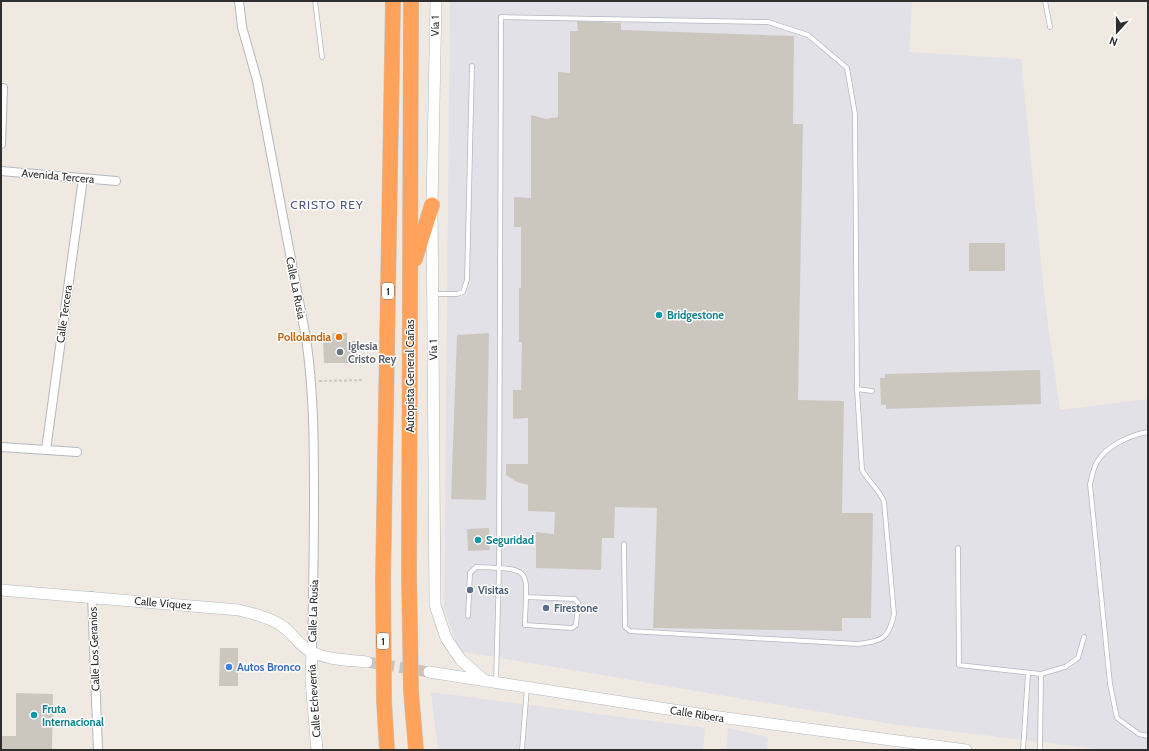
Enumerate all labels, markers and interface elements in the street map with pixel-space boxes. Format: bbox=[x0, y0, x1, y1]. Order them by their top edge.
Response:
north arrow bbox=[1097, 12, 1137, 52]
street label: Vía 1 bbox=[428, 15, 442, 37]
text: N bbox=[1107, 33, 1120, 49]
street label: Avenida Tercera bbox=[21, 166, 96, 186]
district label: CRISTO REY bbox=[290, 197, 364, 212]
street label: Calle La Rusia bbox=[283, 256, 309, 321]
street label: Calle Tercera bbox=[53, 283, 75, 344]
road number: 1 bbox=[382, 283, 394, 299]
place label: Bridgestone bbox=[667, 308, 724, 322]
marker: Bridgestone bbox=[654, 310, 664, 320]
street label: Autopista General Cañas bbox=[403, 319, 417, 433]
place label: Pollolandia bbox=[277, 330, 332, 344]
marker: Pollolandia bbox=[334, 332, 344, 342]
place label: Iglesia Cristo Rey bbox=[348, 339, 396, 366]
street label: Vía 1 bbox=[426, 339, 440, 361]
marker: Iglesia Cristo Rey bbox=[335, 347, 345, 357]
place label: Seguridad bbox=[486, 533, 534, 547]
marker: Seguridad bbox=[473, 535, 483, 545]
street label: Calle La Rusia bbox=[305, 579, 321, 643]
place label: Visitas bbox=[478, 583, 509, 597]
marker: Visitas bbox=[465, 585, 475, 595]
street label: Calle Víquez bbox=[134, 594, 192, 612]
place label: Firestone bbox=[554, 601, 598, 615]
marker: Firestone bbox=[541, 603, 551, 613]
street label: Calle Los Geranios bbox=[86, 606, 102, 691]
road number: 1 bbox=[377, 633, 389, 649]
place label: Autos Bronco bbox=[237, 660, 301, 674]
marker: Autos Bronco bbox=[224, 662, 234, 672]
street label: Calle Echeverría bbox=[304, 663, 324, 738]
place label: Fruta Internacional bbox=[42, 702, 104, 729]
street label: Calle Ribera bbox=[669, 703, 726, 725]
marker: Fruta Internacional bbox=[29, 710, 39, 720]

